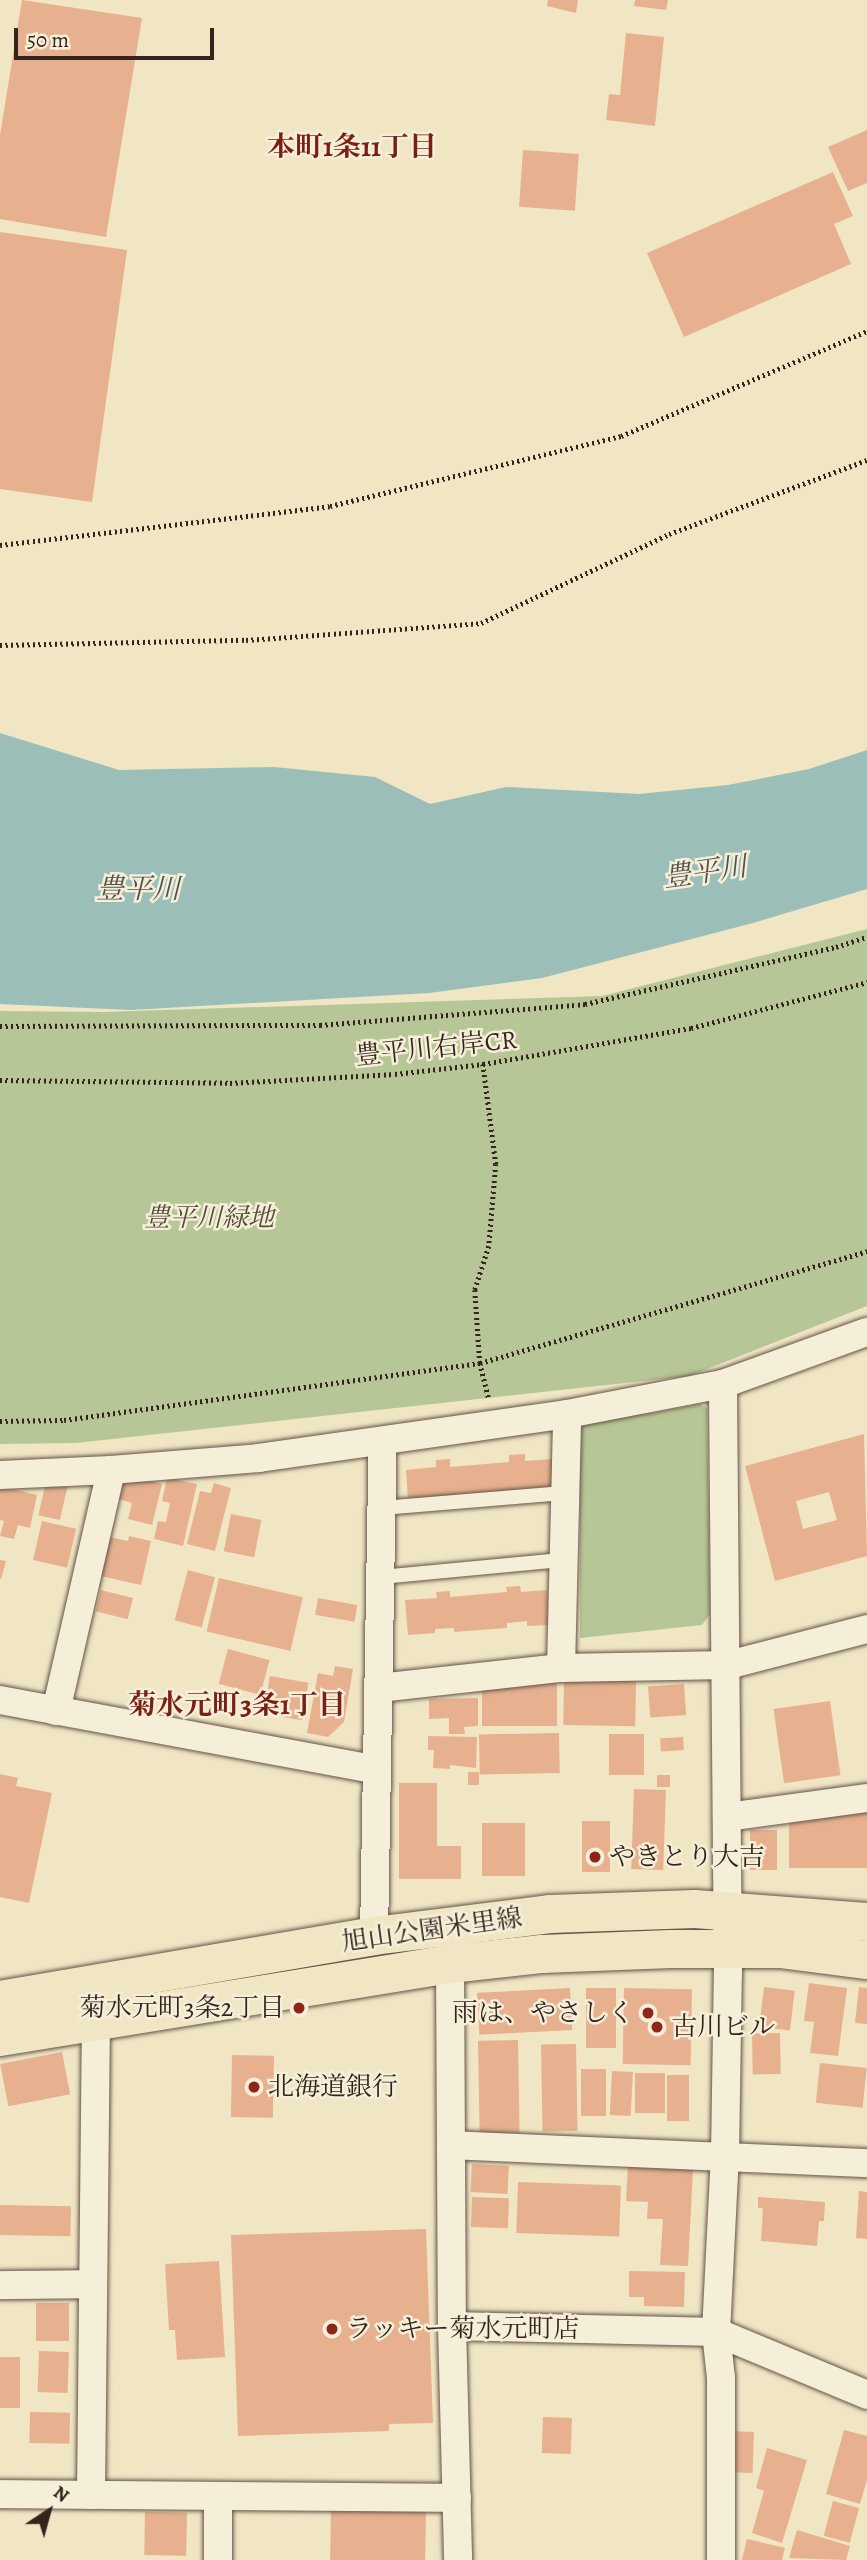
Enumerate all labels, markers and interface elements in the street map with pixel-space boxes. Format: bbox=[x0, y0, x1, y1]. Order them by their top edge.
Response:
scale bar bbox=[18, 14, 217, 58]
text: 50 m bbox=[27, 26, 69, 54]
district label: 本町1条11丁目 bbox=[267, 130, 437, 164]
water label: 豊平川 bbox=[661, 850, 749, 894]
water label: 豊平川 bbox=[96, 872, 180, 906]
street label: 豊平川右岸CR bbox=[354, 1024, 518, 1072]
park label: 豊平川緑地 bbox=[144, 1202, 274, 1234]
district label: 菊水元町3条1丁目 bbox=[128, 1688, 346, 1722]
place label: やきとり大吉 bbox=[609, 1841, 765, 1873]
marker: やきとり大吉 bbox=[587, 1849, 603, 1865]
street label: 旭山公園米里線 bbox=[340, 1902, 524, 1958]
place label: 菊水元町3条2丁目 bbox=[80, 1992, 285, 2024]
place label: 雨は、やさしく bbox=[452, 1997, 634, 2029]
marker: 菊水元町3条2丁目 bbox=[291, 2000, 307, 2016]
marker: 雨は、やさしく bbox=[640, 2005, 656, 2021]
place label: 古川ビル bbox=[671, 2011, 775, 2043]
marker: 古川ビル bbox=[649, 2019, 665, 2035]
place label: 北海道銀行 bbox=[268, 2071, 398, 2103]
marker: 北海道銀行 bbox=[246, 2079, 262, 2095]
place label: ラッキー菊水元町店 bbox=[346, 2313, 580, 2345]
marker: ラッキー菊水元町店 bbox=[324, 2321, 340, 2337]
north arrow bbox=[14, 2476, 84, 2546]
text: N bbox=[48, 2479, 75, 2509]

